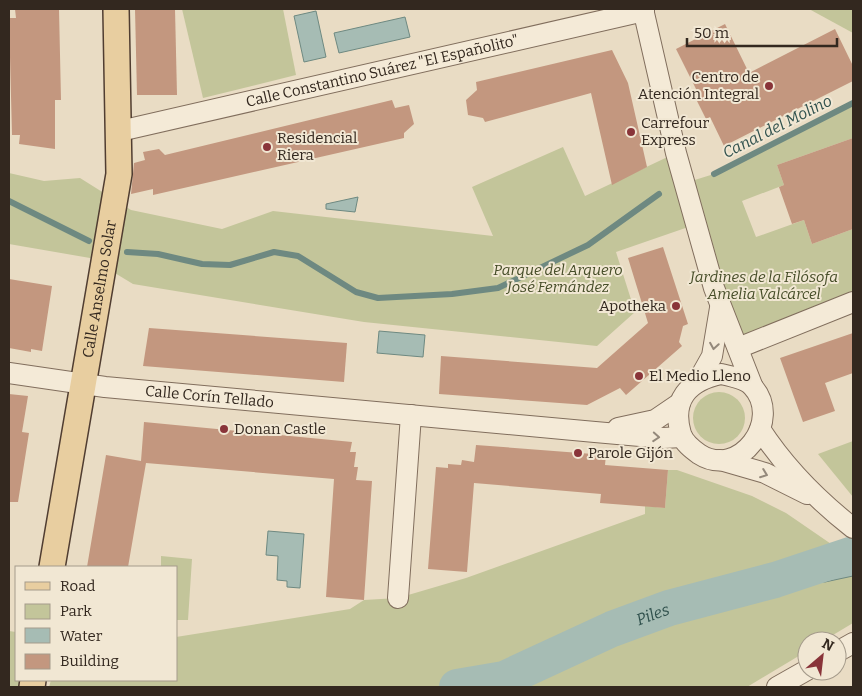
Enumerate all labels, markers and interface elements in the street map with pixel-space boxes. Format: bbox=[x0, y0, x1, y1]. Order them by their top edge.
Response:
scale bar bbox=[687, 15, 837, 47]
text: 50 m bbox=[694, 24, 730, 42]
street label: Calle Constantino Suárez "El Españolito" bbox=[244, 31, 520, 111]
place label: Centro de Atención Integral bbox=[638, 68, 759, 103]
marker: Centro de Atención Integral bbox=[763, 80, 775, 92]
water label: Canal del Molino bbox=[719, 91, 835, 162]
place label: Carrefour Express bbox=[641, 114, 709, 149]
marker: Carrefour Express bbox=[625, 126, 637, 138]
place label: Residencial Riera bbox=[277, 129, 357, 164]
marker: Residencial Riera bbox=[261, 141, 273, 153]
street label: Calle Anselmo Solar bbox=[79, 218, 120, 359]
park label: Parque del Arquero José Fernández bbox=[493, 261, 623, 296]
park label: Jardines de la Filósofa Amelia Valcárcel bbox=[688, 268, 838, 303]
place label: Apotheka bbox=[599, 297, 666, 315]
marker: Apotheka bbox=[670, 300, 682, 312]
one-way arrow bbox=[709, 342, 720, 350]
place label: El Medio Lleno bbox=[649, 367, 751, 385]
marker: El Medio Lleno bbox=[633, 370, 645, 382]
street label: Calle Corín Tellado bbox=[144, 382, 275, 411]
place label: Donan Castle bbox=[234, 420, 326, 438]
marker: Donan Castle bbox=[218, 423, 230, 435]
one-way arrow bbox=[652, 432, 660, 443]
place label: Parole Gijón bbox=[588, 444, 673, 462]
marker: Parole Gijón bbox=[572, 447, 584, 459]
one-way arrow bbox=[759, 467, 768, 478]
legend bbox=[15, 566, 178, 681]
text: Road bbox=[60, 577, 95, 595]
water label: Piles bbox=[634, 600, 672, 629]
text: Park bbox=[60, 602, 92, 620]
text: Water bbox=[60, 627, 103, 645]
north arrow bbox=[797, 631, 847, 681]
text: N bbox=[819, 635, 837, 655]
text: Building bbox=[60, 652, 119, 670]

